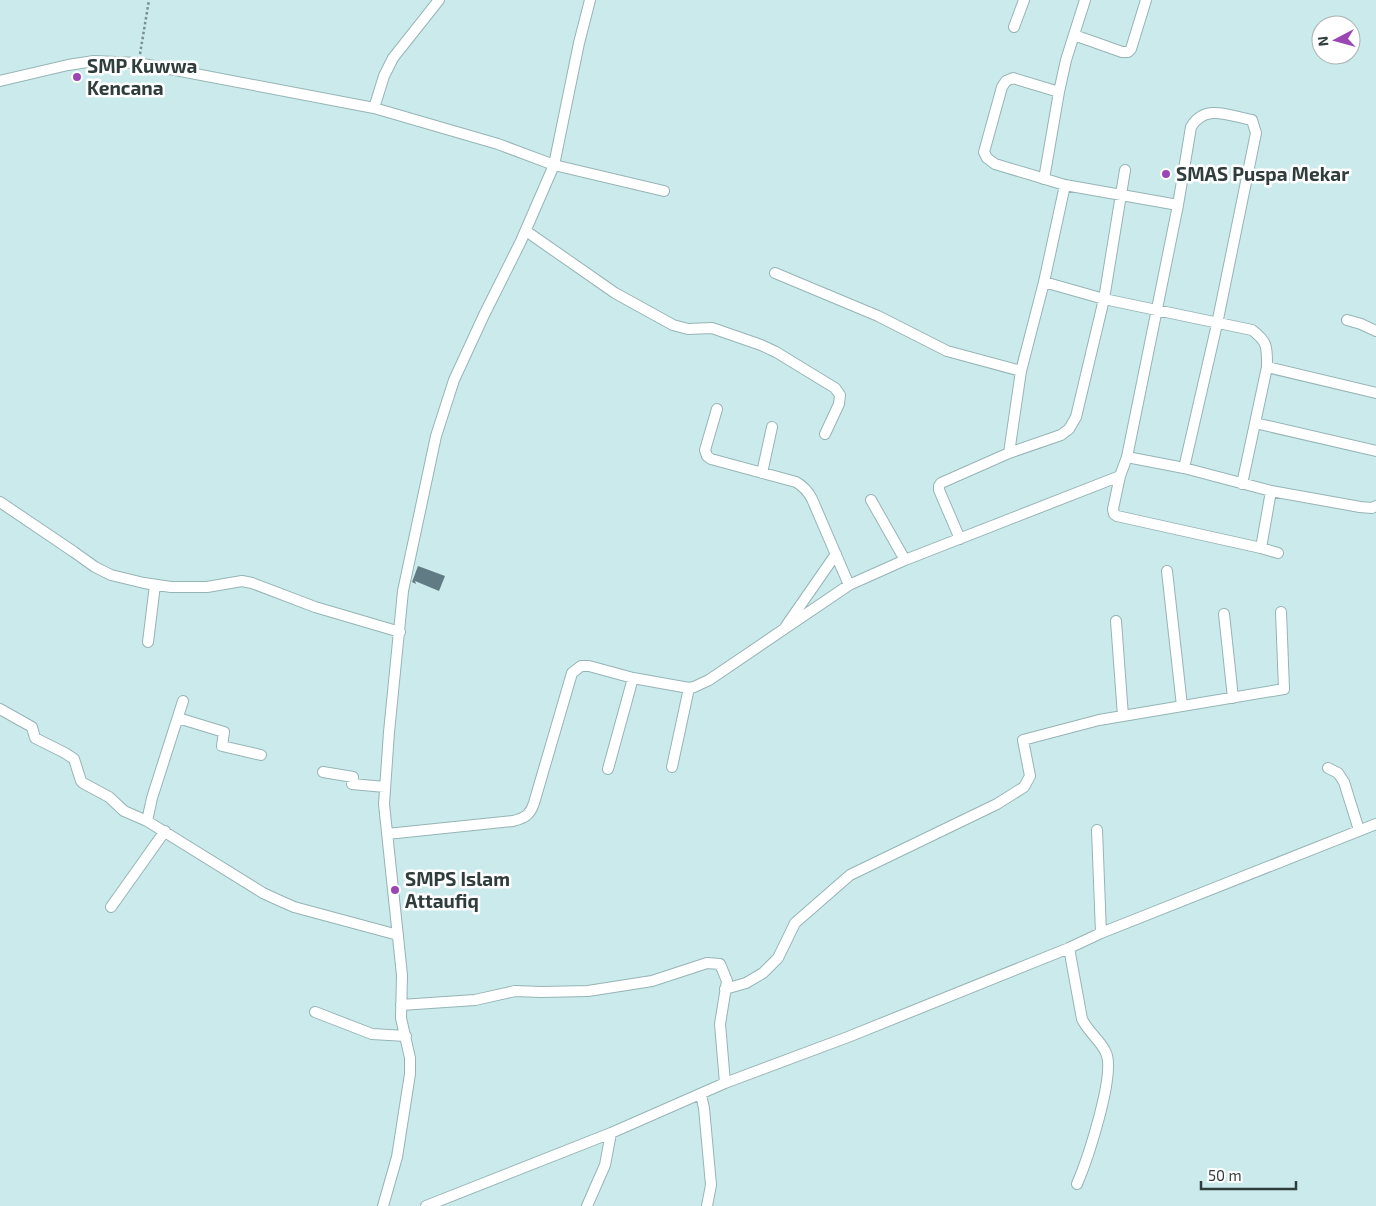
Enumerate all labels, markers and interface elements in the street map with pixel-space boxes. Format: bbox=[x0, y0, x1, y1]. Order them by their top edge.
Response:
north arrow bbox=[1311, 15, 1361, 65]
text: N bbox=[1314, 35, 1332, 47]
place label: SMP Kuwwa Kencana bbox=[87, 54, 197, 99]
marker: SMP Kuwwa Kencana bbox=[71, 71, 83, 83]
place label: SMAS Puspa Mekar bbox=[1176, 162, 1349, 185]
marker: SMAS Puspa Mekar bbox=[1160, 168, 1172, 180]
place label: SMPS Islam Attaufiq bbox=[405, 867, 510, 912]
marker: SMPS Islam Attaufiq bbox=[389, 884, 401, 896]
scale bar bbox=[1201, 1158, 1296, 1190]
text: 50 m bbox=[1208, 1166, 1242, 1184]

